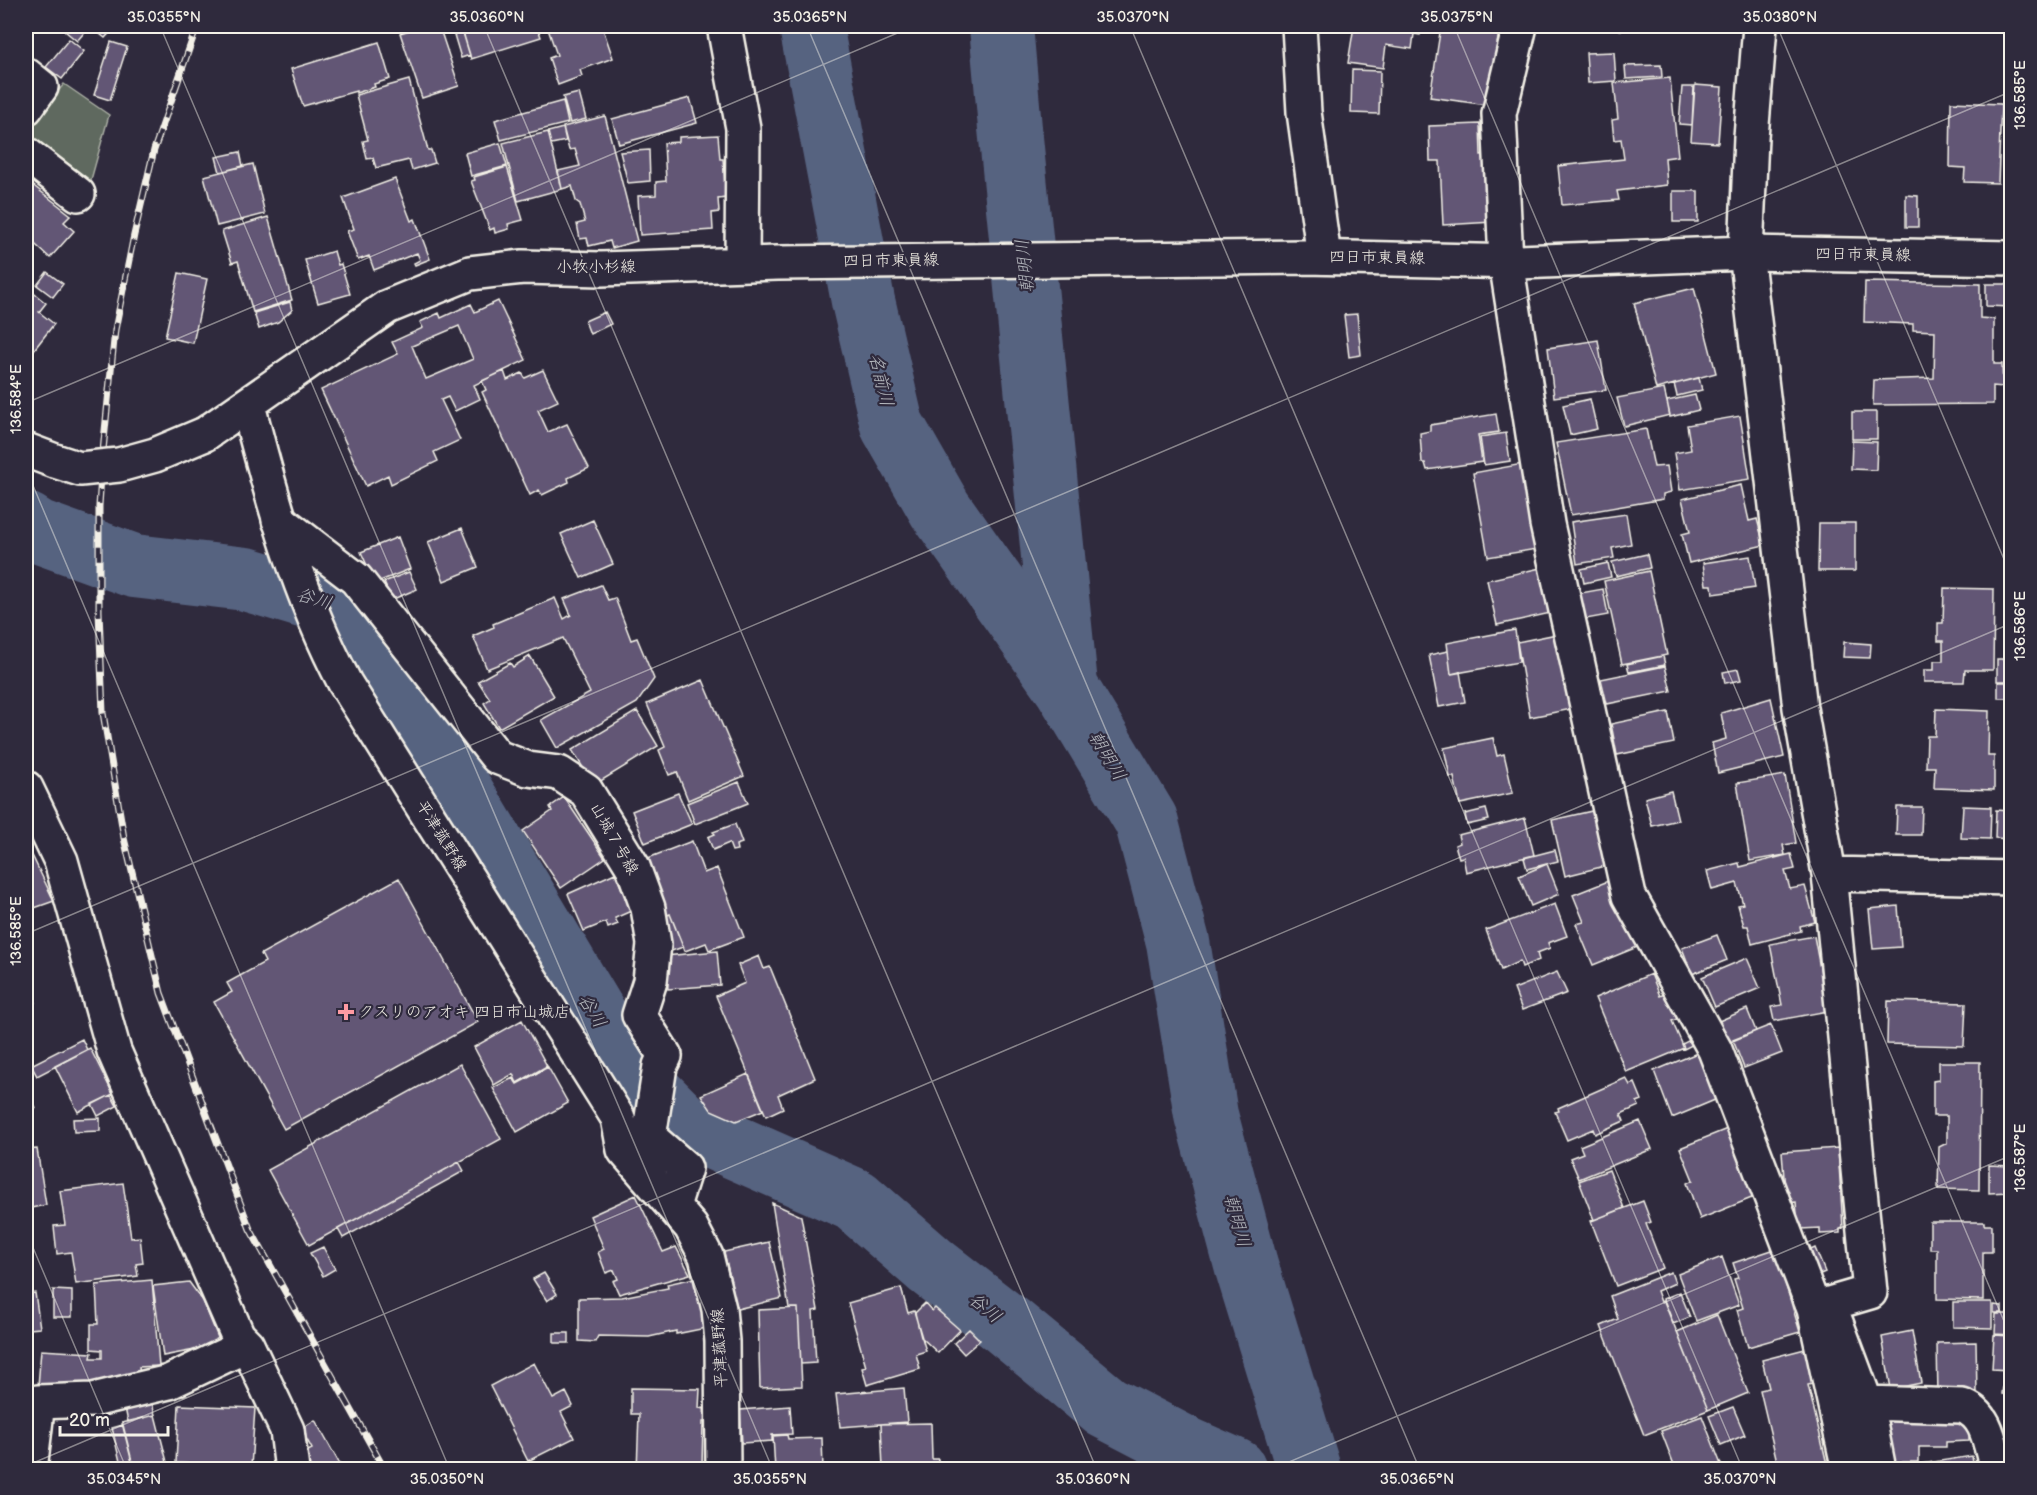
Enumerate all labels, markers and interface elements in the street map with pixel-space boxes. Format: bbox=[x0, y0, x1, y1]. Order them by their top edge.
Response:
text: 35.0355°N bbox=[127, 8, 201, 27]
text: 35.0360°N bbox=[450, 8, 524, 27]
text: 35.0365°N bbox=[773, 8, 847, 27]
text: 35.0370°N bbox=[1096, 8, 1170, 27]
text: 35.0375°N bbox=[1421, 8, 1493, 27]
text: 35.0380°N bbox=[1743, 8, 1817, 27]
text: 136.585°E bbox=[2011, 60, 2030, 130]
water label: 朝明川 bbox=[1012, 238, 1038, 294]
street label: 四日市東員線 bbox=[1815, 245, 1911, 265]
street label: 四日市東員線 bbox=[1329, 248, 1425, 268]
street label: 四日市東員線 bbox=[843, 251, 939, 271]
street label: 小牧小杉線 bbox=[556, 258, 636, 277]
water label: 名前川 bbox=[865, 351, 897, 409]
text: 136.584°E bbox=[7, 364, 26, 434]
water label: 谷川 bbox=[294, 584, 334, 614]
text: 136.586°E bbox=[2011, 591, 2030, 661]
water label: 朝明川 bbox=[1084, 727, 1130, 785]
street label: 平津菰野線 bbox=[412, 797, 470, 875]
street label: 山城７号線 bbox=[586, 800, 642, 878]
text: 136.585°E bbox=[7, 896, 26, 966]
water label: 谷川 bbox=[574, 990, 610, 1032]
place label: クスリのアオキ 四日市山城店 bbox=[358, 1003, 570, 1022]
marker: クスリのアオキ 四日市山城店 bbox=[339, 1005, 353, 1019]
text: 136.587°E bbox=[2011, 1124, 2030, 1192]
water label: 朝明川 bbox=[1219, 1192, 1255, 1250]
water label: 谷川 bbox=[964, 1288, 1006, 1328]
street label: 平津菰野線 bbox=[708, 1308, 732, 1388]
scale bar bbox=[60, 1399, 168, 1437]
text: 20 m bbox=[69, 1410, 110, 1431]
text: 35.0345°N bbox=[87, 1470, 161, 1489]
text: 35.0350°N bbox=[410, 1470, 484, 1489]
text: 35.0355°N bbox=[733, 1470, 807, 1489]
text: 35.0360°N bbox=[1056, 1470, 1130, 1489]
text: 35.0365°N bbox=[1380, 1470, 1454, 1489]
text: 35.0370°N bbox=[1703, 1470, 1777, 1489]

